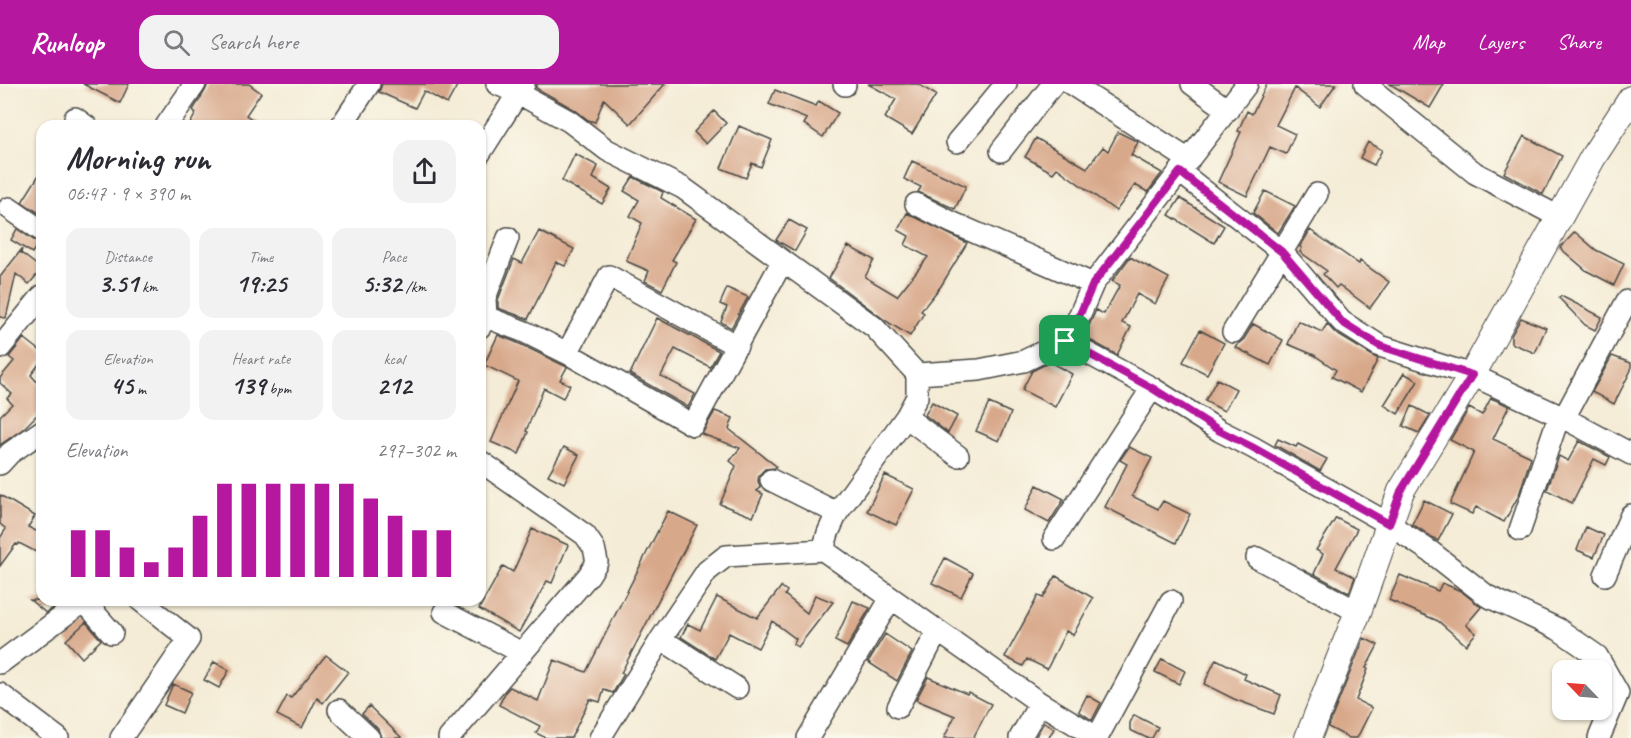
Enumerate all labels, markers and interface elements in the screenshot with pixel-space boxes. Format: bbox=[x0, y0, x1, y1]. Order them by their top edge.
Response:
search box bbox=[139, 15, 559, 69]
text: Runloop bbox=[30, 25, 103, 60]
icon: search bbox=[160, 26, 193, 59]
text: Search here bbox=[208, 28, 298, 56]
text: Map bbox=[1412, 29, 1445, 55]
text: Layers bbox=[1478, 29, 1524, 55]
text: Share bbox=[1557, 29, 1601, 55]
text: Morning run bbox=[66, 137, 210, 179]
button: share bbox=[393, 140, 456, 203]
text: 06:47 · 9 × 390 m bbox=[66, 181, 190, 206]
text: Distance bbox=[104, 247, 152, 267]
text: Time bbox=[249, 247, 273, 267]
text: Pace bbox=[382, 247, 406, 267]
text: 3.51 bbox=[98, 267, 138, 300]
text: 19:25 bbox=[235, 267, 287, 300]
text: 5:32 bbox=[362, 267, 402, 300]
text: km bbox=[138, 277, 158, 297]
text: /km bbox=[402, 277, 426, 297]
pin bbox=[1039, 315, 1090, 366]
icon: arrive bbox=[1048, 324, 1081, 357]
text: Elevation bbox=[103, 349, 153, 369]
text: Heart rate bbox=[232, 349, 290, 369]
text: kcal bbox=[383, 349, 405, 369]
text: 45 bbox=[110, 369, 133, 402]
text: 139 bbox=[231, 369, 265, 402]
text: 212 bbox=[376, 369, 412, 402]
text: m bbox=[133, 379, 146, 399]
text: bpm bbox=[265, 379, 291, 399]
text: Elevation bbox=[66, 438, 128, 463]
text: 297–302 m bbox=[377, 438, 456, 463]
north arrow bbox=[1552, 660, 1612, 720]
map controls bbox=[1552, 660, 1612, 720]

